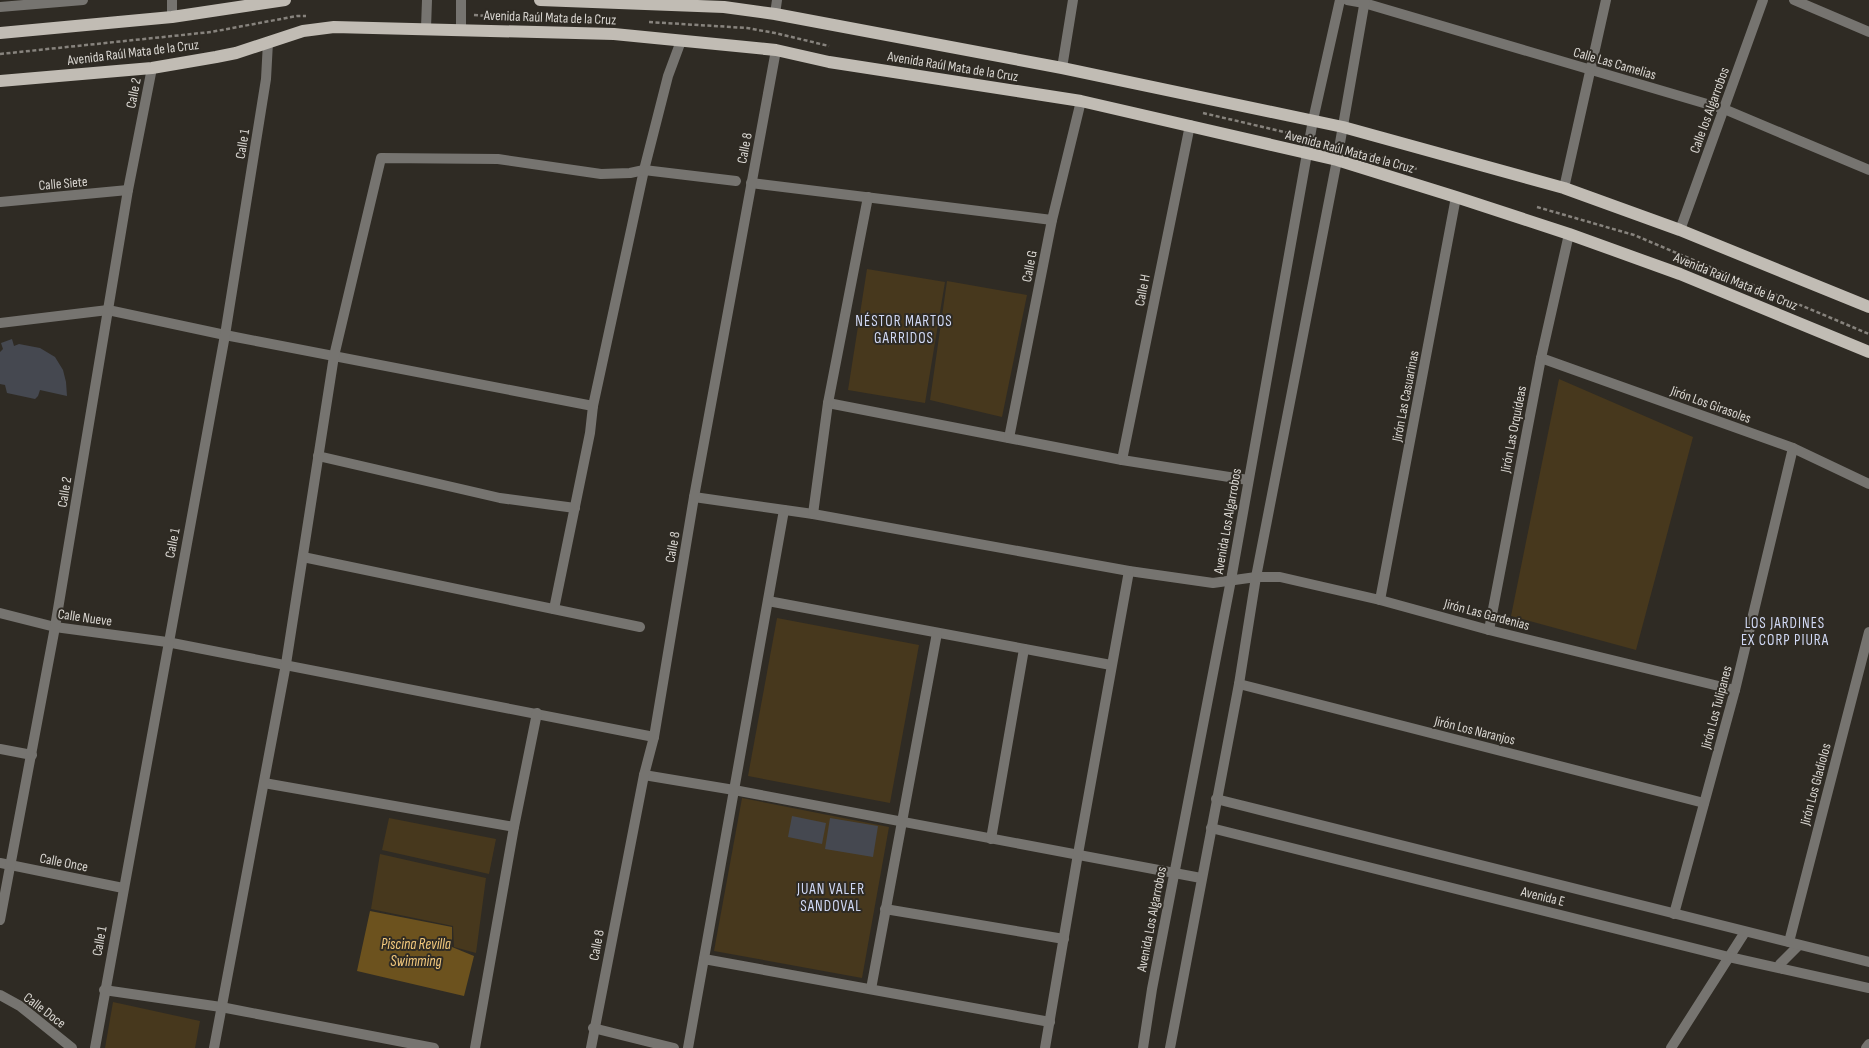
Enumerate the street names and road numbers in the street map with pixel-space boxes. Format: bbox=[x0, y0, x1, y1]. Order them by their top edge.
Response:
street label: Avenida Raúl Mata de la Cruz bbox=[483, 7, 616, 28]
street label: Avenida Raúl Mata de la Cruz bbox=[65, 36, 200, 69]
street label: Calle Las Camelias bbox=[1572, 44, 1658, 83]
street label: Avenida Raúl Mata de la Cruz bbox=[885, 48, 1020, 85]
street label: Calle los Algarrobos bbox=[1686, 65, 1733, 156]
street label: Calle 2 bbox=[122, 76, 145, 110]
street label: Avenida Raúl Mata de la Cruz bbox=[1283, 126, 1416, 177]
street label: Calle 1 bbox=[232, 128, 253, 160]
street label: Calle 8 bbox=[733, 131, 756, 165]
street label: Calle Siete bbox=[38, 173, 88, 194]
street label: Avenida Raúl Mata de la Cruz bbox=[1670, 248, 1800, 314]
street label: Calle G bbox=[1018, 249, 1041, 283]
street label: Calle H bbox=[1131, 273, 1154, 307]
street label: Jirón Las Casuarinas bbox=[1388, 349, 1423, 444]
street label: Jirón Los Girasoles bbox=[1667, 382, 1753, 427]
street label: Jirón Las Orquídeas bbox=[1497, 384, 1530, 475]
street label: Avenida Los Algarrobos bbox=[1210, 467, 1245, 576]
street label: Calle 2 bbox=[54, 475, 75, 509]
street label: Calle 1 bbox=[161, 527, 184, 559]
street label: Calle 8 bbox=[661, 530, 684, 564]
street label: Jirón Las Gardenias bbox=[1441, 595, 1531, 634]
street label: Calle Nueve bbox=[57, 605, 113, 630]
street label: Jirón Los Tulipanes bbox=[1697, 664, 1736, 751]
street label: Jirón Los Naranjos bbox=[1432, 712, 1517, 749]
street label: Jirón Los Gladiolos bbox=[1796, 741, 1835, 828]
street label: Calle Once bbox=[38, 849, 90, 876]
street label: Avenida Los Algarrobos bbox=[1133, 865, 1170, 974]
street label: Avenida E bbox=[1518, 883, 1567, 910]
street label: Calle 1 bbox=[89, 925, 110, 957]
street label: Calle 8 bbox=[585, 928, 608, 962]
street label: Calle Doce bbox=[20, 989, 69, 1032]

